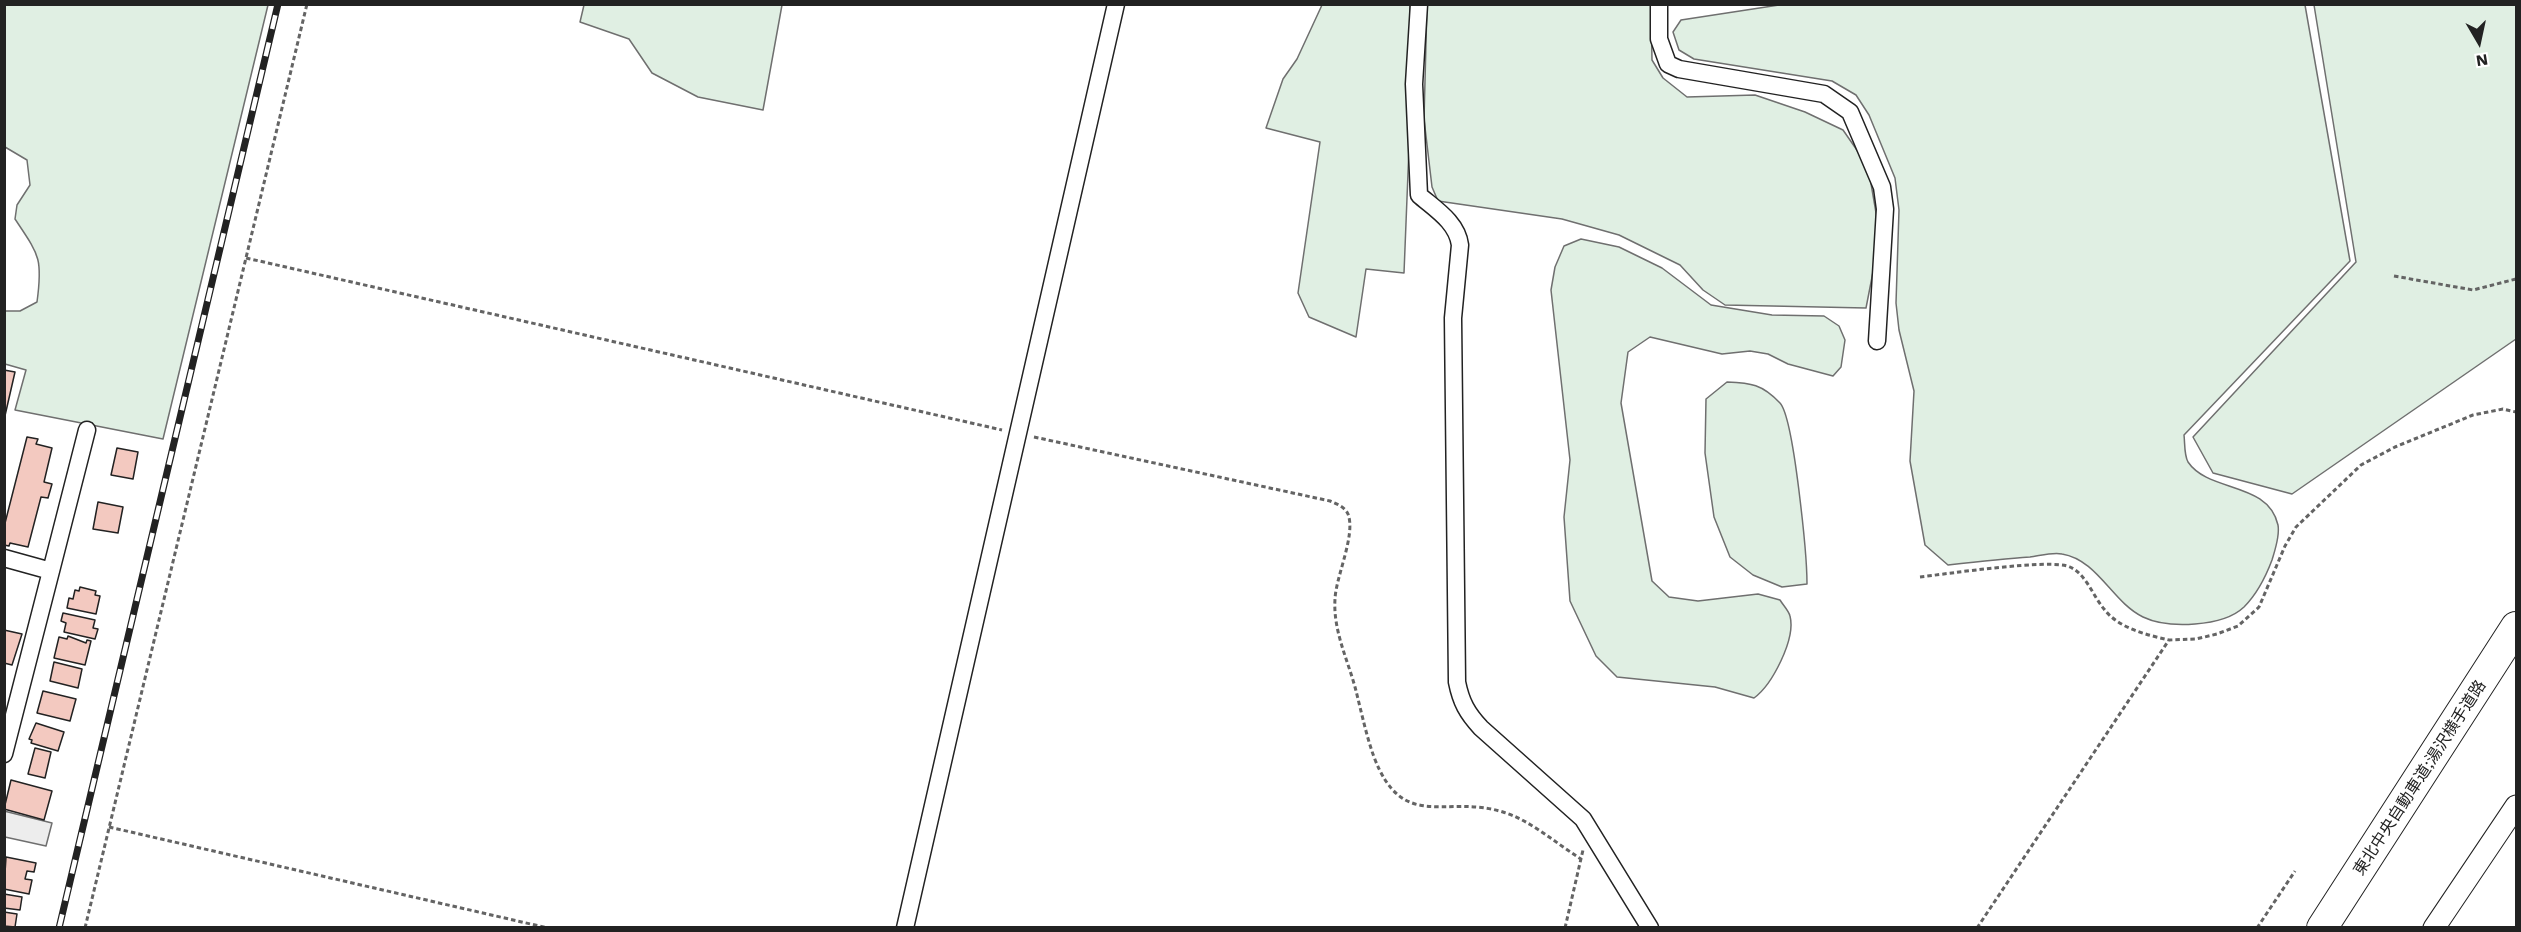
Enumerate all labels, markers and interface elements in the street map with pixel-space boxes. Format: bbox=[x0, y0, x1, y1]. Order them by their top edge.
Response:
north arrow bbox=[2449, 12, 2509, 72]
text: N bbox=[2475, 50, 2489, 71]
street label: 東北中央自動車道;湯沢横手道路 bbox=[2350, 677, 2490, 879]

